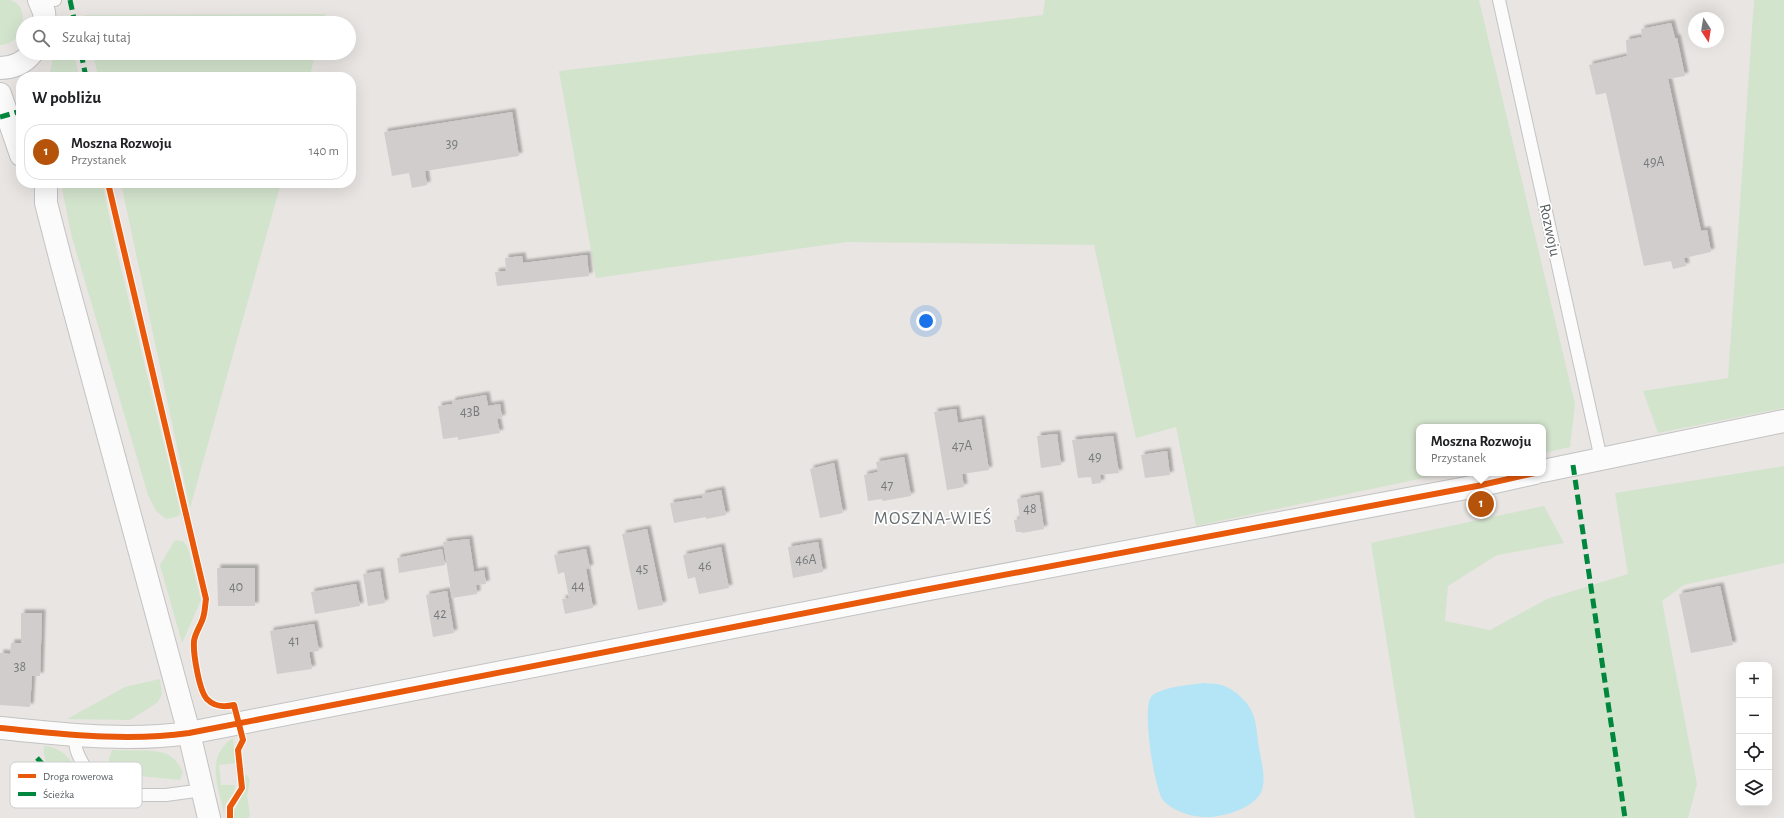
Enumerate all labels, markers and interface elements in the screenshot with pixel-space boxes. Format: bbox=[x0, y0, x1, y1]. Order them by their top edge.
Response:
north arrow bbox=[1688, 12, 1724, 48]
search box bbox=[16, 16, 356, 60]
icon: search bbox=[30, 27, 52, 49]
text: Szukaj tutaj bbox=[62, 30, 131, 45]
text: W pobliżu bbox=[32, 89, 101, 106]
text: Moszna Rozwoju bbox=[71, 136, 172, 151]
house number: 39 bbox=[446, 137, 458, 151]
text: 1 bbox=[44, 145, 48, 158]
text: 140 m bbox=[309, 145, 339, 158]
text: Przystanek bbox=[71, 154, 126, 167]
house number: 49A bbox=[1643, 155, 1665, 169]
street label: Rozwoju bbox=[1536, 202, 1563, 258]
your location bbox=[916, 311, 936, 331]
house number: 43B bbox=[460, 405, 480, 419]
popup bbox=[1416, 424, 1546, 476]
text: Moszna Rozwoju bbox=[1431, 434, 1531, 449]
house number: 47A bbox=[952, 439, 972, 453]
house number: 49 bbox=[1088, 450, 1102, 464]
text: Przystanek bbox=[1431, 452, 1486, 465]
house number: 47 bbox=[881, 478, 893, 492]
pin: 1 bbox=[1468, 489, 1494, 519]
house number: 48 bbox=[1023, 502, 1037, 516]
district label: MOSZNA-WIEŚ bbox=[874, 507, 992, 528]
house number: 46A bbox=[795, 553, 817, 567]
house number: 46 bbox=[698, 559, 712, 573]
house number: 45 bbox=[636, 562, 648, 576]
house number: 44 bbox=[571, 579, 585, 593]
house number: 40 bbox=[229, 580, 243, 594]
house number: 42 bbox=[433, 607, 447, 621]
house number: 41 bbox=[288, 634, 300, 648]
house number: 38 bbox=[14, 660, 26, 674]
map controls bbox=[1736, 662, 1772, 806]
button: + bbox=[1736, 662, 1772, 698]
button: − bbox=[1736, 698, 1772, 734]
button: locate bbox=[1736, 734, 1772, 770]
legend bbox=[10, 762, 142, 808]
button: layers bbox=[1736, 770, 1772, 806]
text: Droga rowerowa bbox=[43, 771, 113, 782]
text: Ścieżka bbox=[43, 788, 74, 800]

